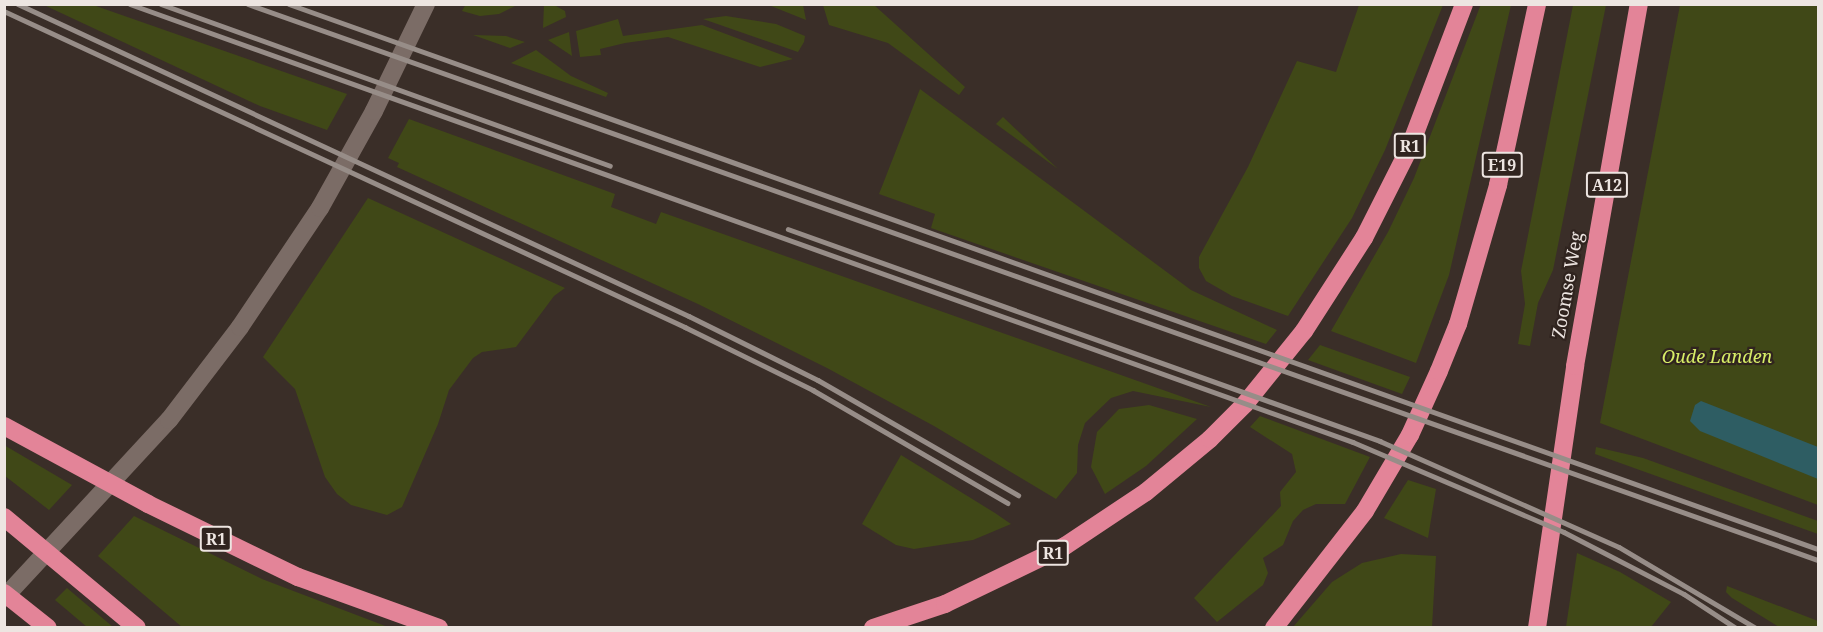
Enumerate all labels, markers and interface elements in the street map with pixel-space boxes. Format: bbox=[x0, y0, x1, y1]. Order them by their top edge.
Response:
road number: R1 bbox=[1394, 133, 1426, 159]
road number: E19 bbox=[1481, 152, 1523, 178]
road number: A12 bbox=[1584, 172, 1630, 198]
street label: Zoomse Weg bbox=[1547, 230, 1587, 340]
park label: Oude Landen bbox=[1662, 345, 1772, 367]
road number: R1 bbox=[200, 526, 232, 552]
road number: R1 bbox=[1036, 540, 1070, 566]

